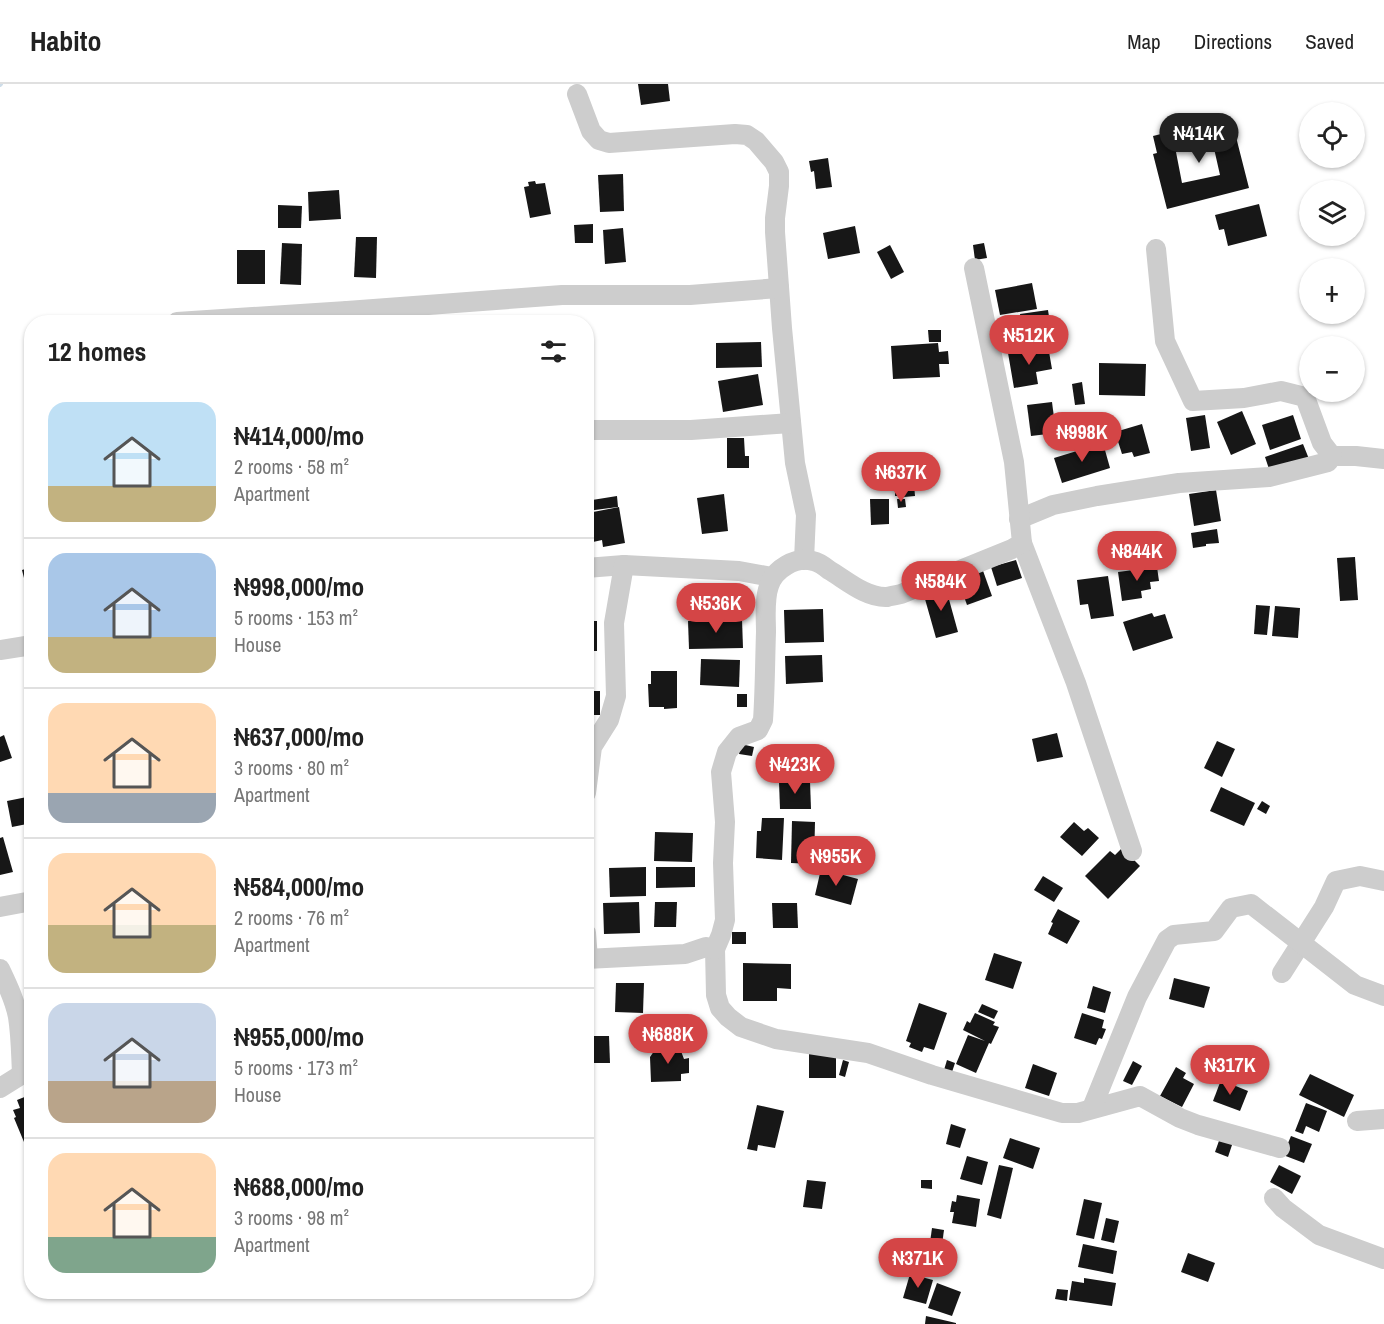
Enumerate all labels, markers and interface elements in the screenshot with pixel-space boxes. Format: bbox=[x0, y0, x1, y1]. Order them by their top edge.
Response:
text: Habito bbox=[30, 22, 101, 60]
text: Map bbox=[1127, 27, 1161, 56]
text: Directions bbox=[1194, 27, 1272, 56]
text: Saved bbox=[1305, 27, 1354, 56]
map controls bbox=[1299, 102, 1365, 402]
button: locate bbox=[1299, 102, 1365, 168]
pin: ₦414K bbox=[1157, 113, 1241, 164]
text: ₦414K bbox=[1173, 119, 1225, 146]
button: layers bbox=[1299, 180, 1365, 246]
button: + bbox=[1299, 258, 1365, 324]
pin: ₦512K bbox=[987, 315, 1071, 366]
text: ₦512K bbox=[1003, 321, 1055, 348]
text: 12 homes bbox=[48, 334, 146, 369]
icon: filters bbox=[537, 335, 570, 368]
button: − bbox=[1299, 336, 1365, 402]
pin: ₦998K bbox=[1040, 412, 1124, 463]
text: ₦414,000/mo bbox=[234, 418, 364, 453]
text: ₦998K bbox=[1056, 418, 1108, 445]
icon: home bbox=[96, 426, 168, 498]
pin: ₦637K bbox=[859, 452, 943, 503]
text: 2 rooms · 58 m² bbox=[234, 453, 349, 480]
text: ₦637K bbox=[875, 458, 927, 485]
text: Apartment bbox=[234, 480, 310, 507]
pin: ₦844K bbox=[1095, 531, 1179, 582]
text: ₦844K bbox=[1111, 537, 1163, 564]
pin: ₦584K bbox=[899, 561, 983, 612]
text: ₦584K bbox=[915, 567, 967, 594]
text: ₦998,000/mo bbox=[234, 569, 364, 604]
icon: home bbox=[96, 577, 168, 649]
pin: ₦536K bbox=[674, 583, 758, 634]
text: ₦536K bbox=[690, 589, 742, 616]
text: 5 rooms · 153 m² bbox=[234, 604, 358, 631]
text: House bbox=[234, 631, 281, 658]
text: ₦637,000/mo bbox=[234, 719, 364, 754]
icon: home bbox=[96, 727, 168, 799]
pin: ₦423K bbox=[753, 744, 837, 795]
text: ₦423K bbox=[769, 750, 821, 777]
text: 3 rooms · 80 m² bbox=[234, 754, 349, 781]
text: Apartment bbox=[234, 781, 310, 808]
pin: ₦955K bbox=[794, 836, 878, 887]
text: ₦955K bbox=[810, 842, 862, 869]
text: ₦584,000/mo bbox=[234, 869, 364, 904]
icon: home bbox=[96, 877, 168, 949]
text: 2 rooms · 76 m² bbox=[234, 904, 349, 931]
text: Apartment bbox=[234, 931, 310, 958]
pin: ₦688K bbox=[626, 1014, 710, 1065]
text: ₦955,000/mo bbox=[234, 1019, 364, 1054]
text: ₦688K bbox=[642, 1020, 694, 1047]
icon: home bbox=[96, 1027, 168, 1099]
pin: ₦317K bbox=[1188, 1045, 1272, 1096]
text: ₦317K bbox=[1204, 1051, 1256, 1078]
text: 5 rooms · 173 m² bbox=[234, 1054, 358, 1081]
text: House bbox=[234, 1081, 281, 1108]
text: ₦688,000/mo bbox=[234, 1169, 364, 1204]
icon: home bbox=[96, 1177, 168, 1249]
text: 3 rooms · 98 m² bbox=[234, 1204, 349, 1231]
text: Apartment bbox=[234, 1231, 310, 1258]
pin: ₦371K bbox=[876, 1238, 960, 1289]
text: ₦371K bbox=[892, 1244, 944, 1271]

